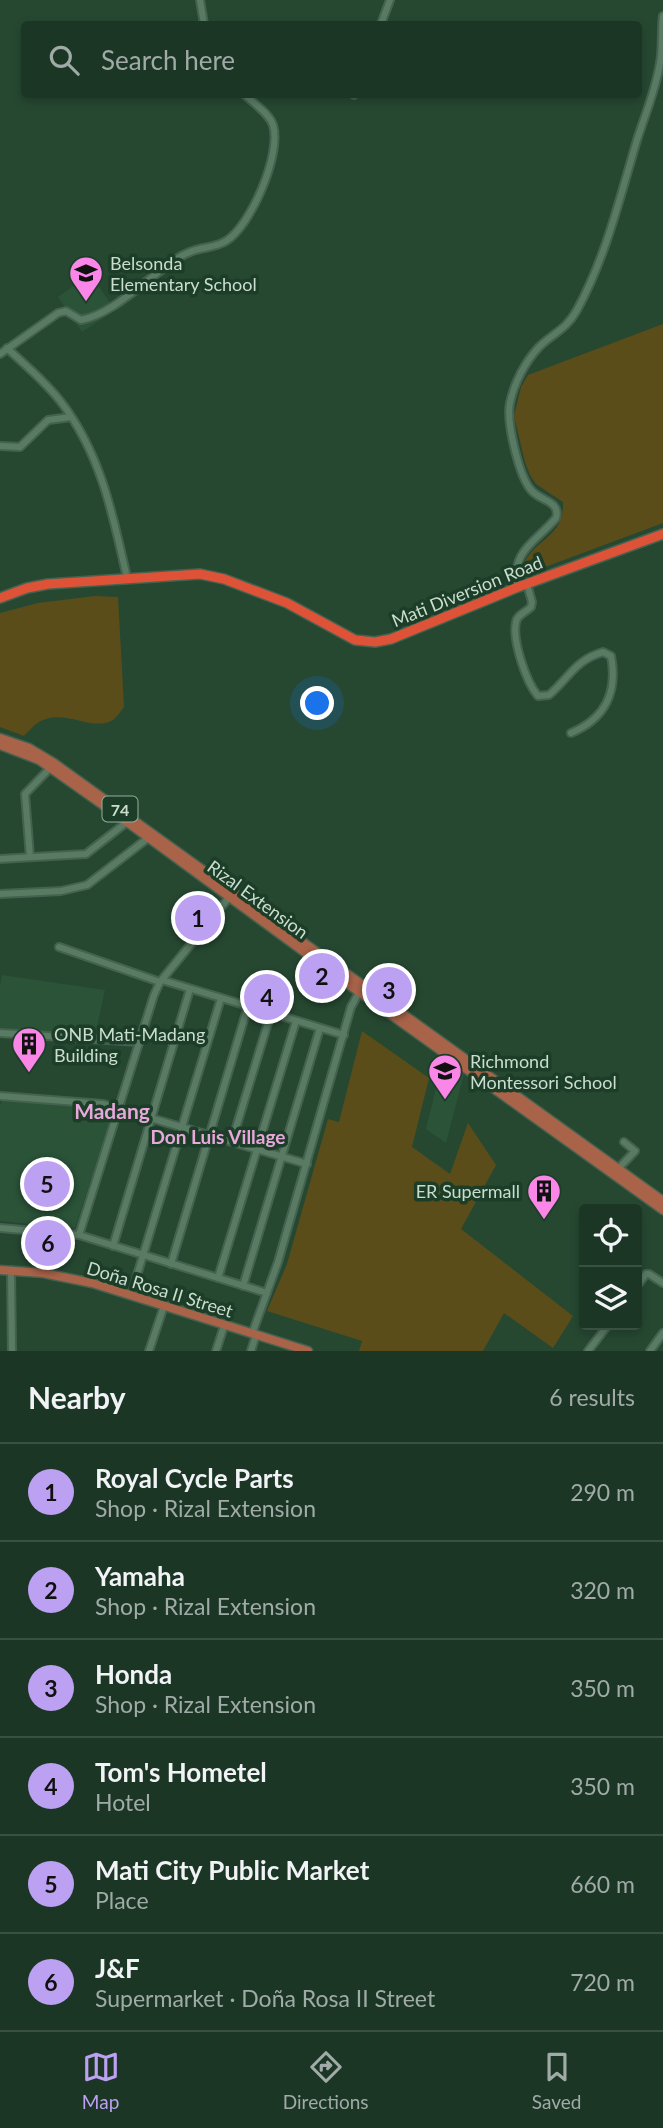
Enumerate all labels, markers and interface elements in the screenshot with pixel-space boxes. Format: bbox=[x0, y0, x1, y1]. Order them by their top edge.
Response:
search box bbox=[21, 21, 642, 98]
icon: search bbox=[45, 41, 83, 79]
text: Search here bbox=[101, 44, 235, 76]
place label: Belsonda Elementary School bbox=[110, 252, 257, 295]
school or university icon: Belsonda Elementary School bbox=[67, 254, 105, 303]
street label: Mati Diversion Road bbox=[388, 551, 546, 631]
your location bbox=[300, 686, 334, 720]
road number: 74 bbox=[102, 796, 138, 822]
street label: Rizal Extension bbox=[203, 855, 313, 943]
pin: 1 bbox=[175, 892, 221, 944]
pin: 2 bbox=[299, 950, 345, 1002]
pin: 3 bbox=[366, 964, 412, 1016]
pin: 4 bbox=[244, 971, 290, 1023]
place label: ONB Mati-Madang Building bbox=[54, 1023, 205, 1066]
building icon: ONB Mati-Madang Building bbox=[10, 1025, 48, 1074]
place label: Richmond Montessori School bbox=[470, 1050, 617, 1093]
school or university icon: Richmond Montessori School bbox=[426, 1052, 464, 1101]
district label: Madang bbox=[74, 1098, 150, 1123]
district label: Don Luis Village bbox=[151, 1125, 285, 1148]
pin: 5 bbox=[24, 1158, 70, 1210]
building icon: ER Supermall bbox=[525, 1172, 563, 1221]
place label: ER Supermall bbox=[416, 1180, 520, 1202]
map controls bbox=[579, 1204, 642, 1330]
button: locate bbox=[579, 1204, 642, 1267]
pin: 6 bbox=[25, 1217, 71, 1269]
street label: Doña Rosa II Street bbox=[84, 1256, 236, 1322]
button: layers bbox=[579, 1267, 642, 1330]
text: Nearby bbox=[28, 1379, 126, 1415]
text: 6 results bbox=[549, 1383, 635, 1411]
text: Royal Cycle Parts bbox=[95, 1462, 294, 1494]
text: 1 bbox=[44, 1478, 58, 1506]
text: 290 m bbox=[570, 1478, 635, 1506]
text: Shop · Rizal Extension bbox=[95, 1494, 316, 1522]
text: Yamaha bbox=[95, 1560, 185, 1592]
text: 2 bbox=[44, 1576, 58, 1604]
text: 320 m bbox=[570, 1576, 635, 1604]
text: Shop · Rizal Extension bbox=[95, 1592, 316, 1620]
text: Honda bbox=[95, 1658, 172, 1690]
text: 3 bbox=[44, 1674, 58, 1702]
text: 350 m bbox=[570, 1674, 635, 1702]
text: Shop · Rizal Extension bbox=[95, 1690, 316, 1718]
text: Tom's Hometel bbox=[95, 1756, 267, 1788]
text: 4 bbox=[44, 1772, 58, 1800]
text: 350 m bbox=[570, 1772, 635, 1800]
text: Hotel bbox=[95, 1788, 151, 1816]
text: Mati City Public Market bbox=[95, 1854, 369, 1886]
text: 5 bbox=[44, 1870, 58, 1898]
text: 660 m bbox=[570, 1870, 635, 1898]
text: Place bbox=[95, 1886, 149, 1914]
text: J&F bbox=[95, 1952, 140, 1984]
text: 6 bbox=[44, 1968, 58, 1996]
text: 720 m bbox=[570, 1968, 635, 1996]
text: Supermarket · Doña Rosa II Street bbox=[95, 1984, 435, 2012]
tab: Map bbox=[82, 2048, 120, 2113]
tab: Directions bbox=[283, 2048, 369, 2113]
tab: Saved bbox=[532, 2048, 581, 2113]

